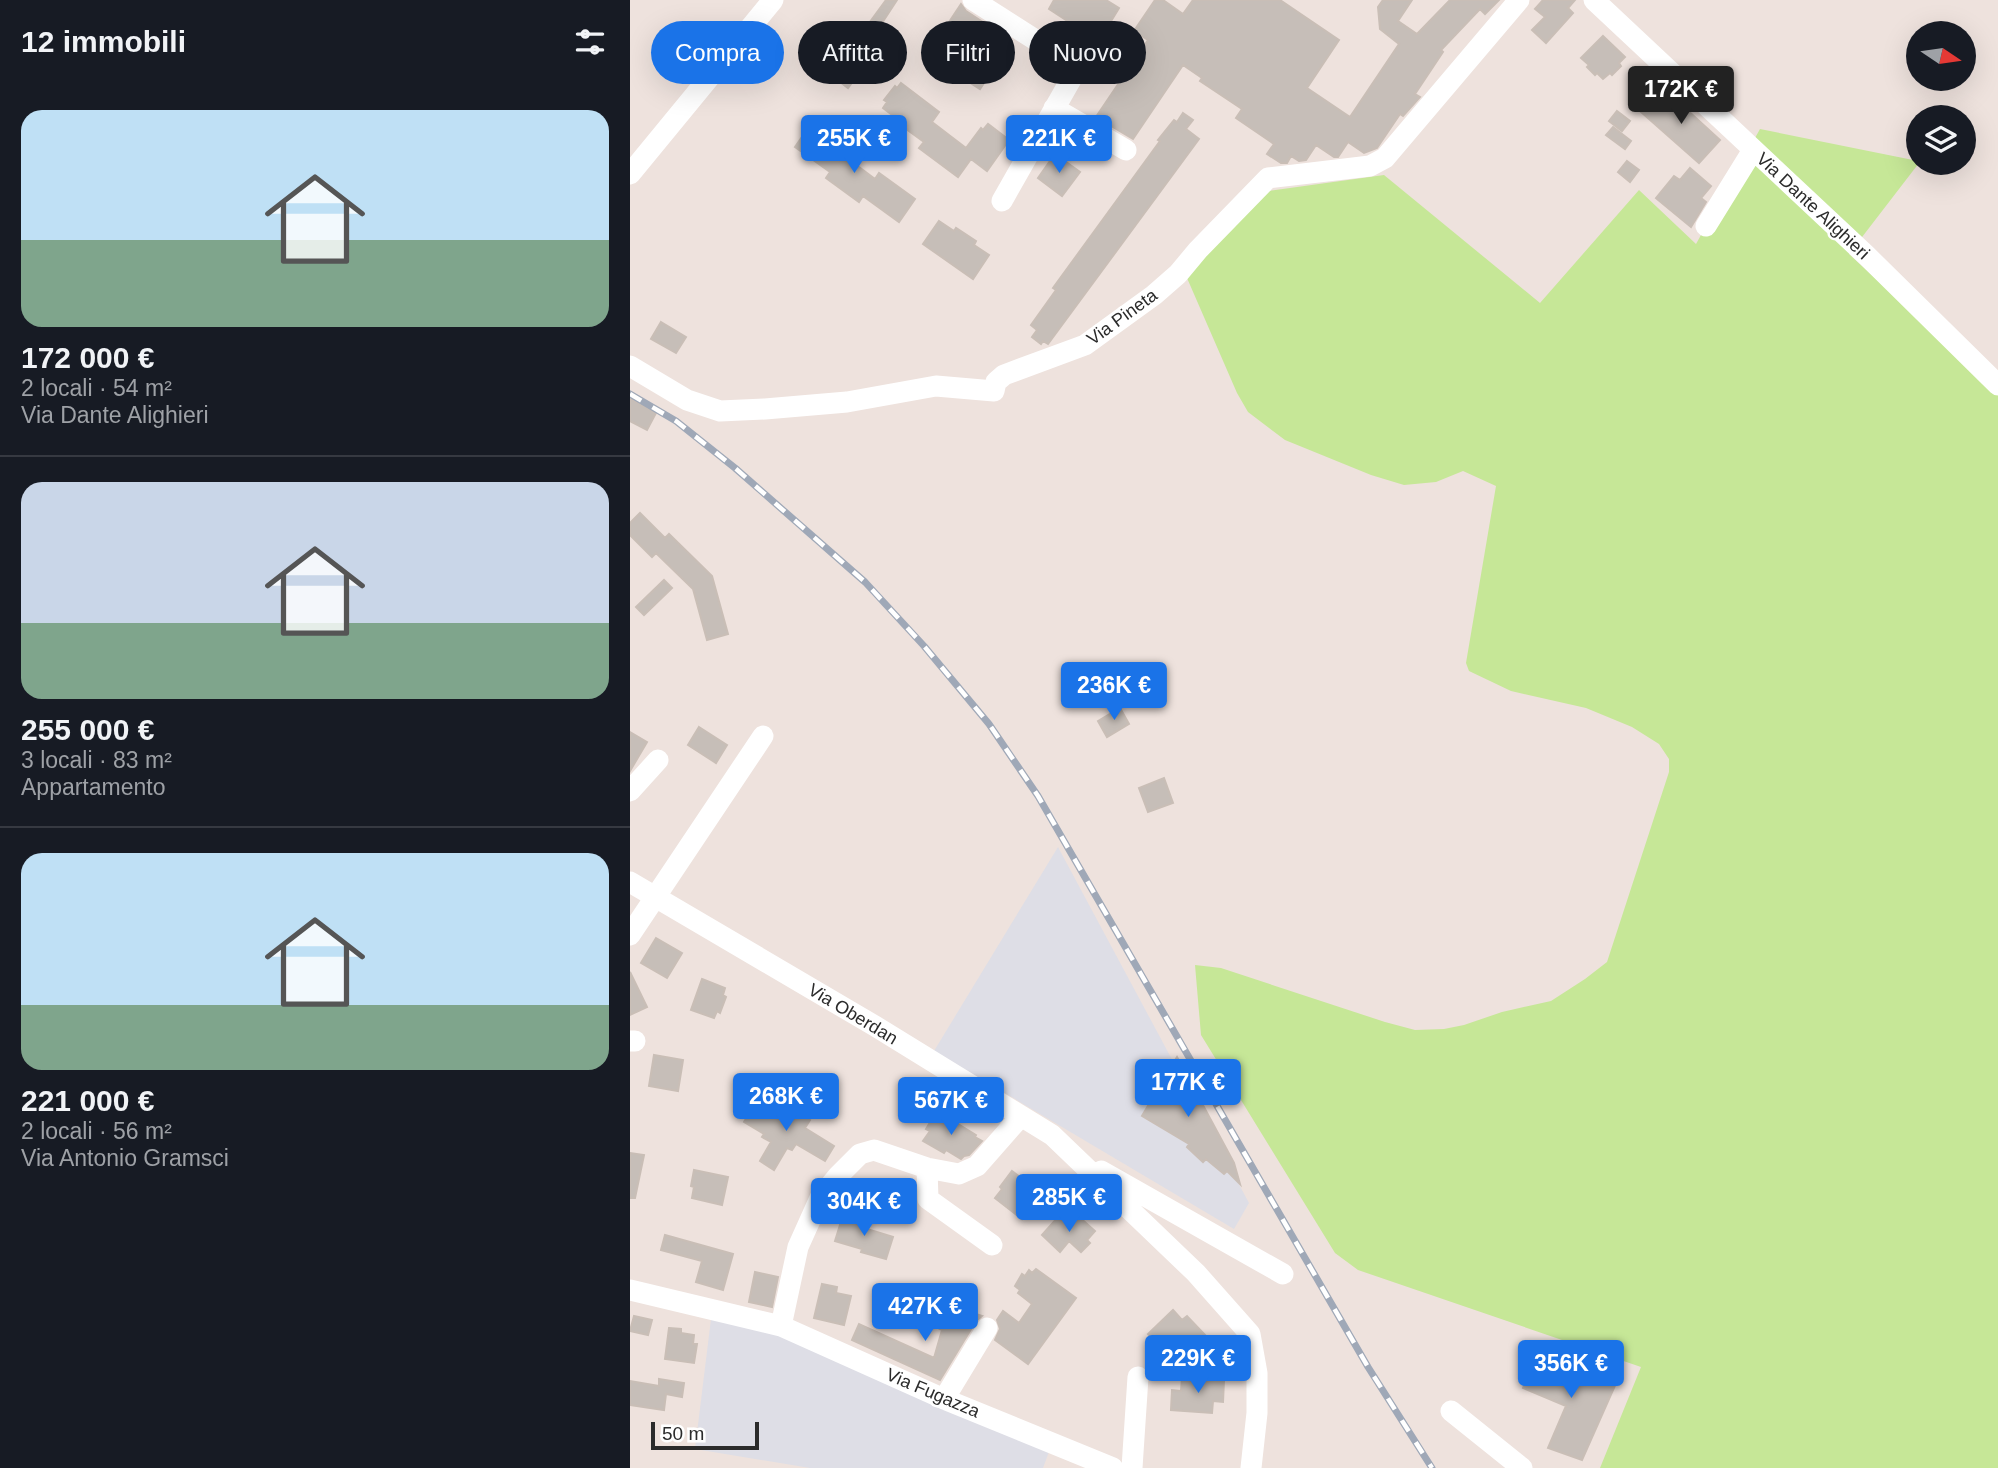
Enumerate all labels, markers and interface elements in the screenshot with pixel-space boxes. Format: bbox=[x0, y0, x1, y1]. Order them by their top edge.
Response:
chip: Compra bbox=[651, 21, 784, 84]
chip: Affitta bbox=[798, 21, 907, 84]
chip: Filtri bbox=[921, 21, 1015, 84]
chip: Nuovo bbox=[1029, 21, 1146, 84]
north arrow bbox=[1906, 21, 1976, 91]
map controls bbox=[1906, 21, 1976, 175]
icon: filters bbox=[571, 23, 609, 61]
text: 12 immobili bbox=[21, 25, 186, 58]
pin: 172K € bbox=[1624, 66, 1738, 126]
text: 172K € bbox=[1644, 76, 1718, 102]
button: layers bbox=[1906, 105, 1976, 175]
pin: 255K € bbox=[797, 116, 911, 175]
pin: 221K € bbox=[1002, 116, 1116, 175]
text: 255K € bbox=[817, 125, 891, 151]
text: 221K € bbox=[1022, 125, 1096, 151]
street label: Via Dante Alighieri bbox=[1753, 149, 1873, 263]
icon: home bbox=[252, 156, 378, 282]
street label: Via Pineta bbox=[1083, 284, 1162, 349]
text: 172 000 € bbox=[21, 341, 154, 374]
text: 2 locali · 54 m² bbox=[21, 375, 172, 401]
text: Via Dante Alighieri bbox=[21, 402, 209, 428]
icon: home bbox=[252, 528, 378, 654]
pin: 236K € bbox=[1057, 662, 1171, 722]
text: 236K € bbox=[1077, 672, 1151, 698]
text: 255 000 € bbox=[21, 713, 154, 746]
text: 3 locali · 83 m² bbox=[21, 747, 172, 773]
text: Appartamento bbox=[21, 774, 165, 800]
icon: home bbox=[252, 899, 378, 1025]
street label: Via Oberdan bbox=[805, 979, 901, 1049]
pin: 177K € bbox=[1131, 1060, 1245, 1119]
text: 177K € bbox=[1151, 1069, 1225, 1095]
pin: 268K € bbox=[729, 1074, 843, 1133]
pin: 567K € bbox=[894, 1078, 1008, 1137]
text: 268K € bbox=[749, 1083, 823, 1109]
text: 221 000 € bbox=[21, 1084, 154, 1117]
text: 567K € bbox=[914, 1087, 988, 1113]
text: 2 locali · 56 m² bbox=[21, 1118, 172, 1144]
text: Via Antonio Gramsci bbox=[21, 1145, 229, 1171]
pin: 285K € bbox=[1012, 1174, 1126, 1234]
pin: 304K € bbox=[807, 1178, 921, 1238]
text: 285K € bbox=[1032, 1184, 1106, 1210]
text: 304K € bbox=[827, 1188, 901, 1214]
pin: 427K € bbox=[868, 1284, 982, 1343]
text: 427K € bbox=[888, 1293, 962, 1319]
pin: 229K € bbox=[1141, 1336, 1255, 1395]
pin: 356K € bbox=[1514, 1340, 1628, 1400]
text: 229K € bbox=[1161, 1345, 1235, 1371]
text: 356K € bbox=[1534, 1350, 1608, 1376]
street label: Via Fugazza bbox=[883, 1364, 984, 1422]
scale bar bbox=[651, 1419, 760, 1451]
text: 50 m bbox=[662, 1423, 704, 1444]

